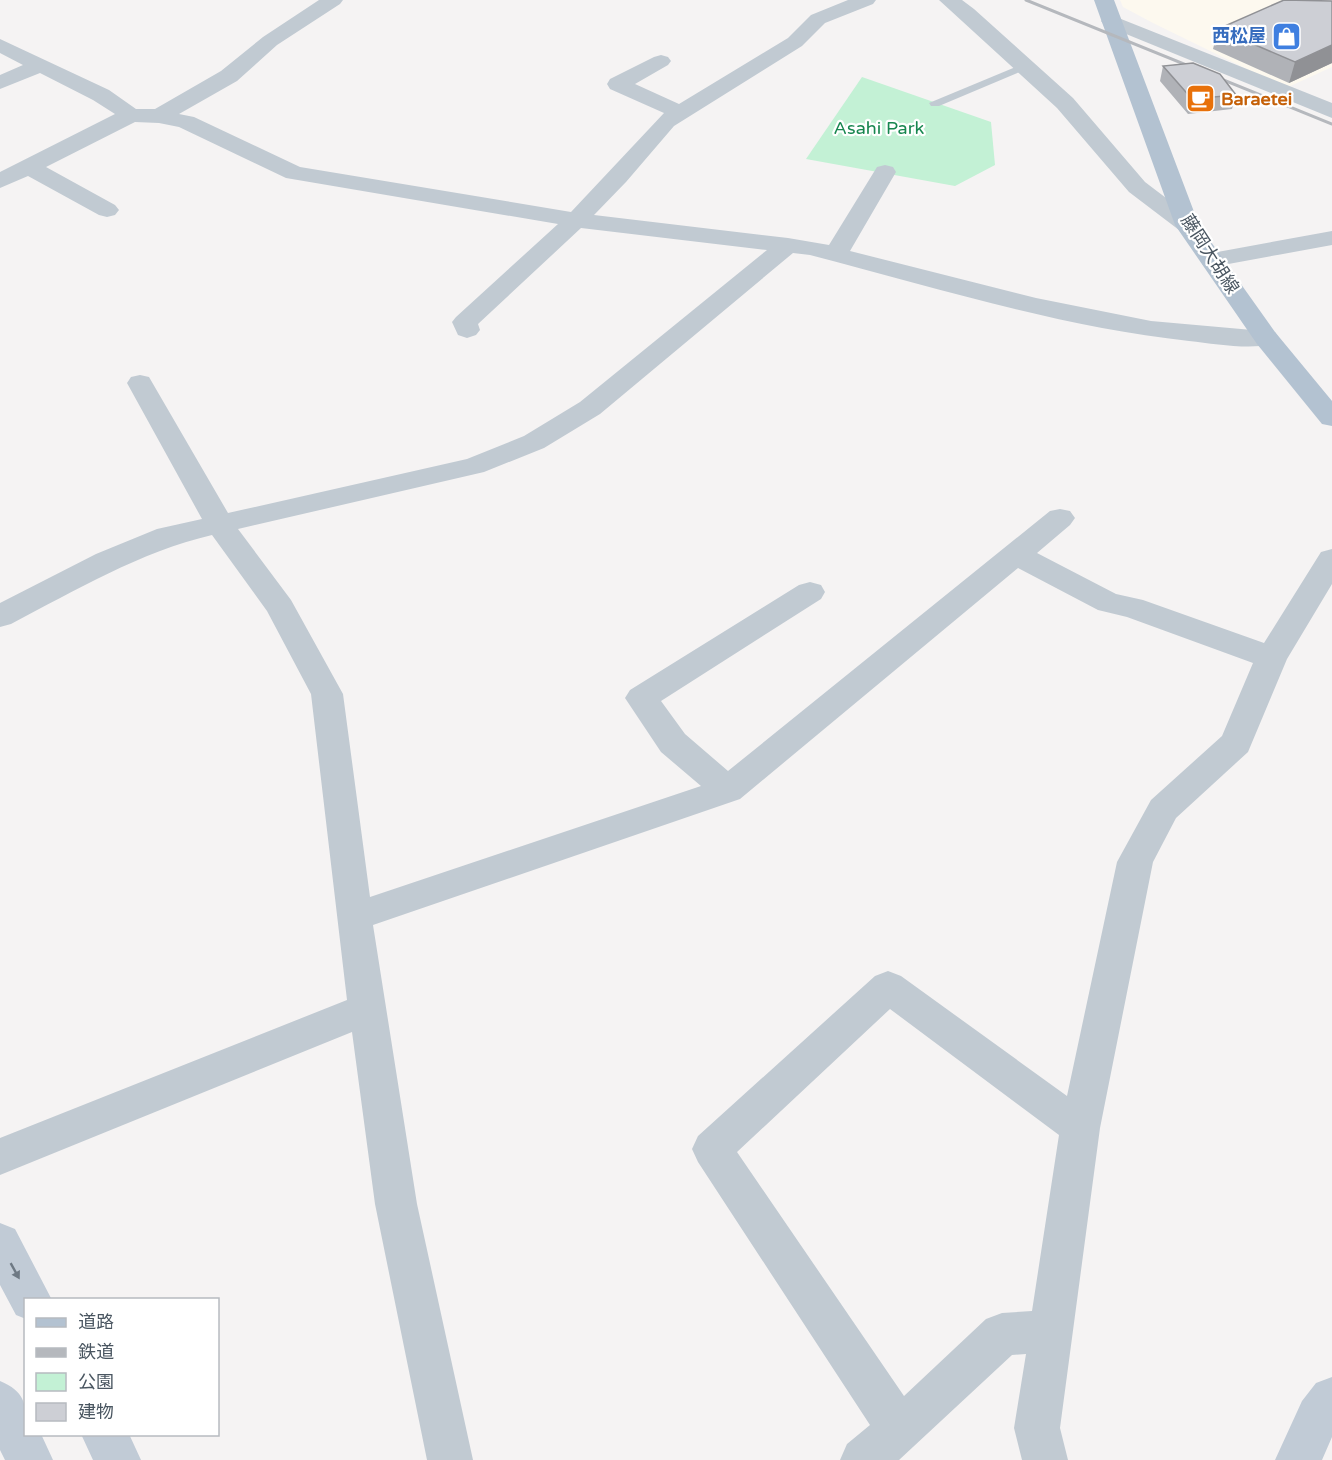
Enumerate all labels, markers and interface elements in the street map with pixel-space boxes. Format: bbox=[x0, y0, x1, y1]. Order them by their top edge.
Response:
shop icon: 西松屋 bbox=[1271, 20, 1303, 52]
place label: 西松屋 bbox=[1212, 25, 1266, 47]
cafe icon: Baraetei bbox=[1184, 83, 1216, 115]
place label: Baraetei bbox=[1221, 88, 1292, 110]
park label: Asahi Park bbox=[834, 117, 925, 139]
street label: 藤岡大胡線 bbox=[1176, 210, 1244, 298]
one-way arrow bbox=[10, 1263, 20, 1280]
legend bbox=[24, 1298, 219, 1436]
text: 道路 bbox=[78, 1311, 114, 1333]
text: 鉄道 bbox=[78, 1341, 114, 1363]
text: 公園 bbox=[78, 1371, 114, 1393]
text: 建物 bbox=[78, 1401, 114, 1423]

